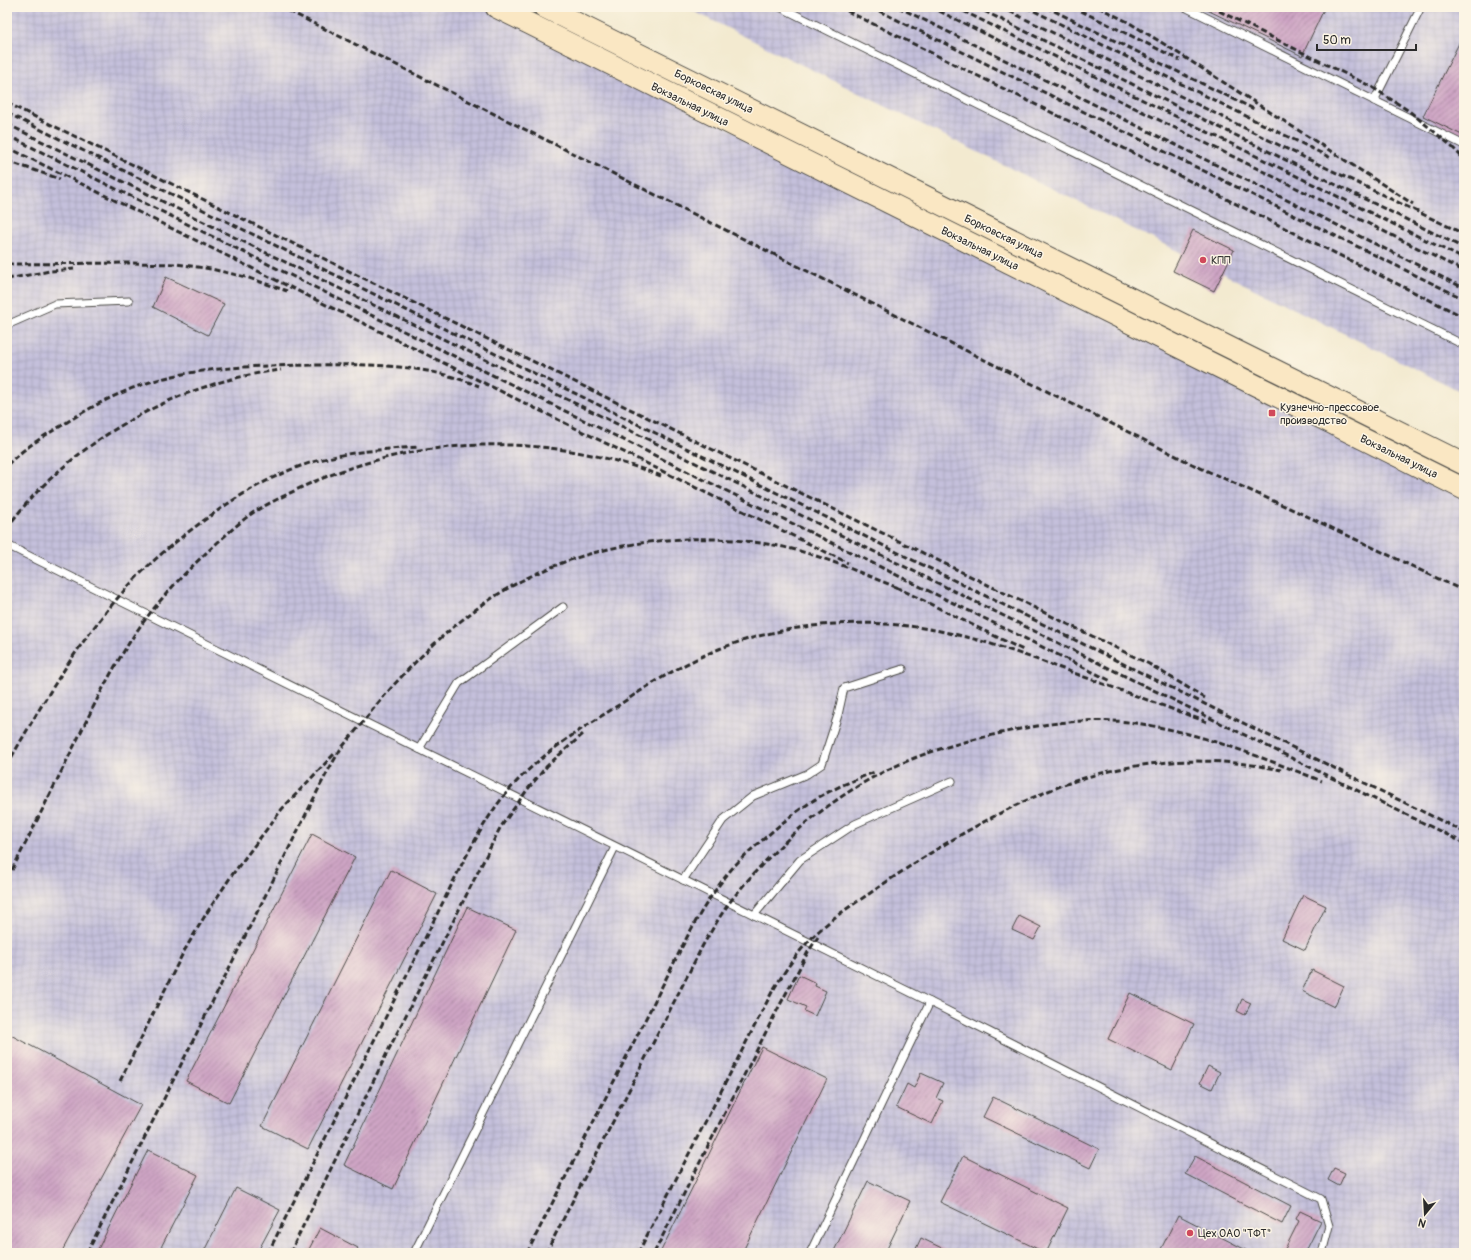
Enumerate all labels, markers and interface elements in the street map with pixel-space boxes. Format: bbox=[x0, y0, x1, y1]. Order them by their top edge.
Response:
scale bar bbox=[1317, 26, 1416, 52]
text: 50 m bbox=[1323, 33, 1351, 48]
street label: Борковская улица bbox=[672, 67, 755, 116]
street label: Вокзальная улица bbox=[649, 80, 731, 129]
street label: Борковская улица bbox=[962, 212, 1045, 261]
street label: Вокзальная улица bbox=[939, 224, 1021, 273]
place label: КПП bbox=[1211, 254, 1231, 267]
marker: КПП bbox=[1198, 255, 1208, 265]
place label: Кузнечно-прессовое производство bbox=[1280, 401, 1379, 427]
marker: Кузнечно-прессовое производство bbox=[1267, 408, 1277, 418]
street label: Вокзальная улица bbox=[1358, 432, 1440, 481]
north arrow bbox=[1405, 1194, 1445, 1234]
text: N bbox=[1416, 1216, 1428, 1230]
place label: Цех ОАО "ТФТ" bbox=[1198, 1227, 1271, 1240]
marker: Цех ОАО "ТФТ" bbox=[1185, 1228, 1195, 1238]

